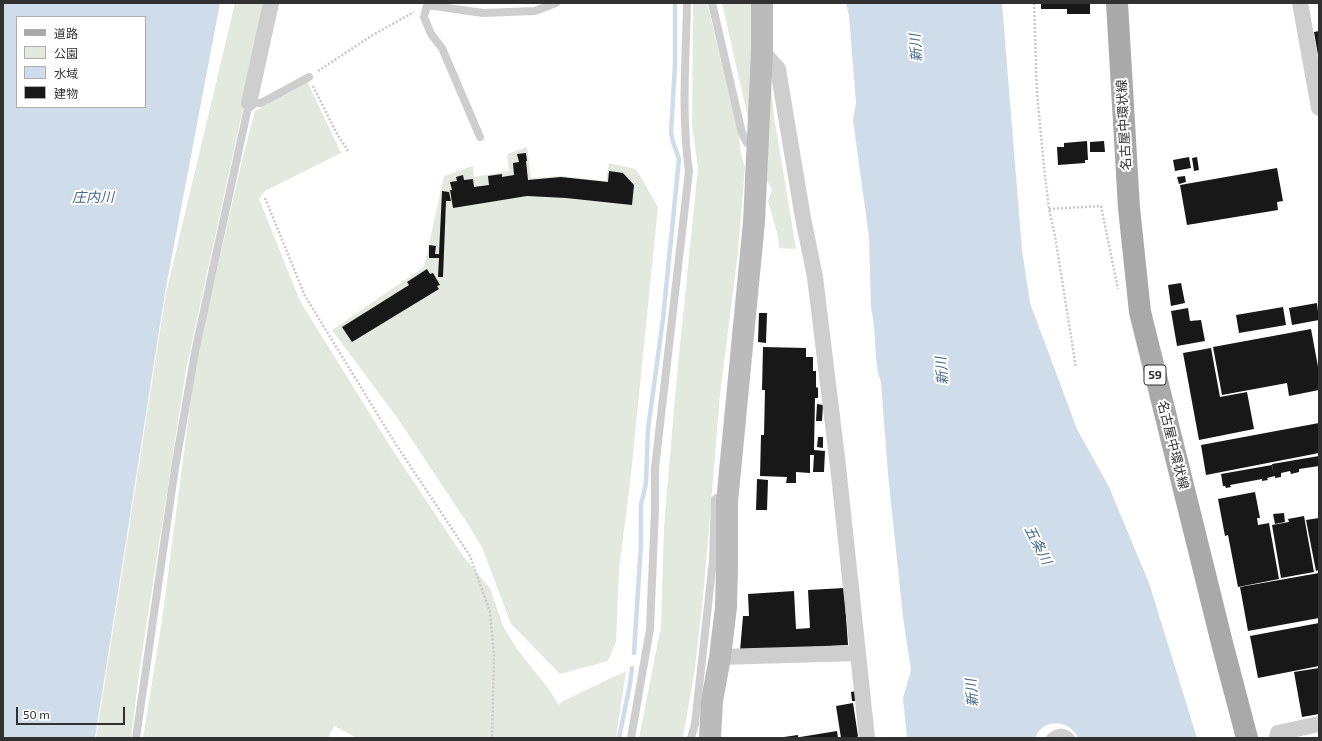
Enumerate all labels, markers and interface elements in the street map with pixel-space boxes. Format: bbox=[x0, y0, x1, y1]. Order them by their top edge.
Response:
legend bbox=[16, 16, 146, 108]
text: 道路 bbox=[54, 26, 78, 40]
water label: 新川 bbox=[906, 33, 926, 63]
text: 公園 bbox=[54, 46, 78, 60]
text: 水域 bbox=[54, 66, 78, 80]
street label: 名古屋中環状線 bbox=[1114, 79, 1134, 171]
text: 建物 bbox=[54, 86, 78, 100]
water label: 庄内川 bbox=[72, 189, 114, 205]
water label: 新川 bbox=[932, 356, 952, 386]
road number: 59 bbox=[1144, 365, 1166, 385]
street label: 名古屋中環状線 bbox=[1154, 399, 1192, 491]
water label: 五条川 bbox=[1021, 522, 1055, 568]
water label: 新川 bbox=[962, 678, 982, 708]
scale bar bbox=[18, 699, 127, 725]
text: 50 m bbox=[23, 707, 50, 721]

